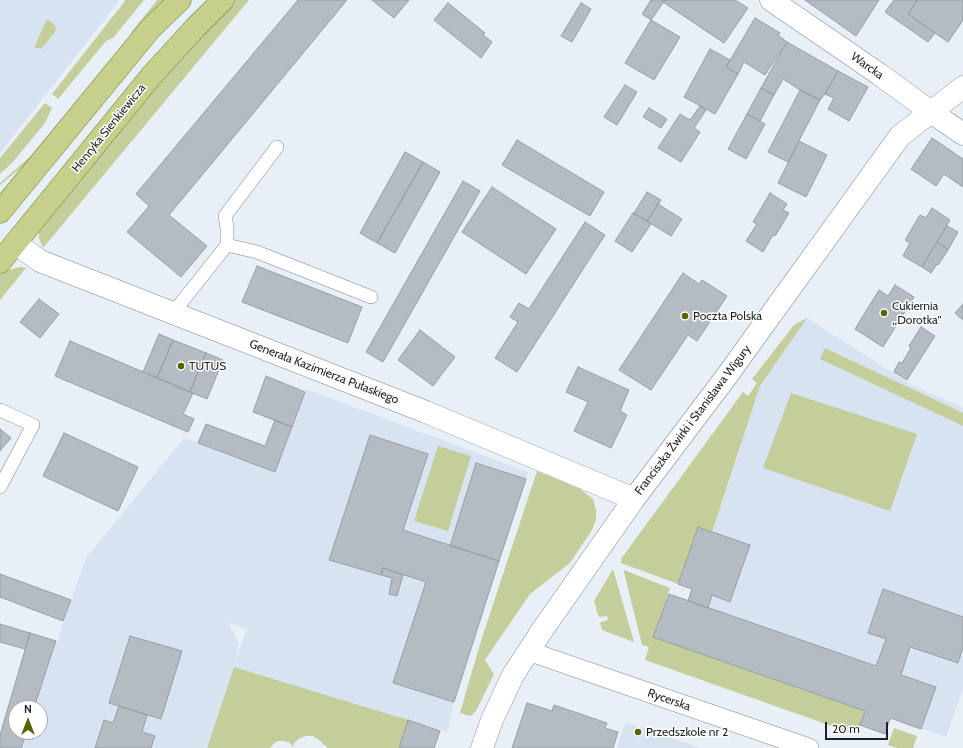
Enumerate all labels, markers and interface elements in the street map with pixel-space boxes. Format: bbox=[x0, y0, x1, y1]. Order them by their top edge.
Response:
street label: Warcka bbox=[848, 50, 886, 82]
street label: Henryka Sienkiewicza bbox=[69, 81, 149, 175]
place label: Cukiernia ,,Dorotka'' bbox=[892, 299, 942, 327]
marker: Cukiernia ,,Dorotka'' bbox=[879, 308, 889, 318]
place label: Poczta Polska bbox=[693, 309, 762, 323]
marker: Poczta Polska bbox=[680, 311, 690, 321]
street label: Generała Kazimierza Pułaskiego bbox=[247, 337, 401, 407]
street label: Franciszka Żwirki i Stanisława Wigury bbox=[632, 342, 754, 498]
place label: TUTUS bbox=[189, 359, 226, 373]
marker: TUTUS bbox=[176, 361, 186, 371]
street label: Rycerska bbox=[646, 686, 692, 714]
north arrow bbox=[8, 700, 48, 740]
text: N bbox=[24, 702, 32, 716]
scale bar bbox=[827, 714, 890, 740]
text: 20 m bbox=[832, 721, 860, 736]
place label: Przedszkole nr 2 bbox=[646, 725, 728, 739]
marker: Przedszkole nr 2 bbox=[633, 727, 643, 737]

